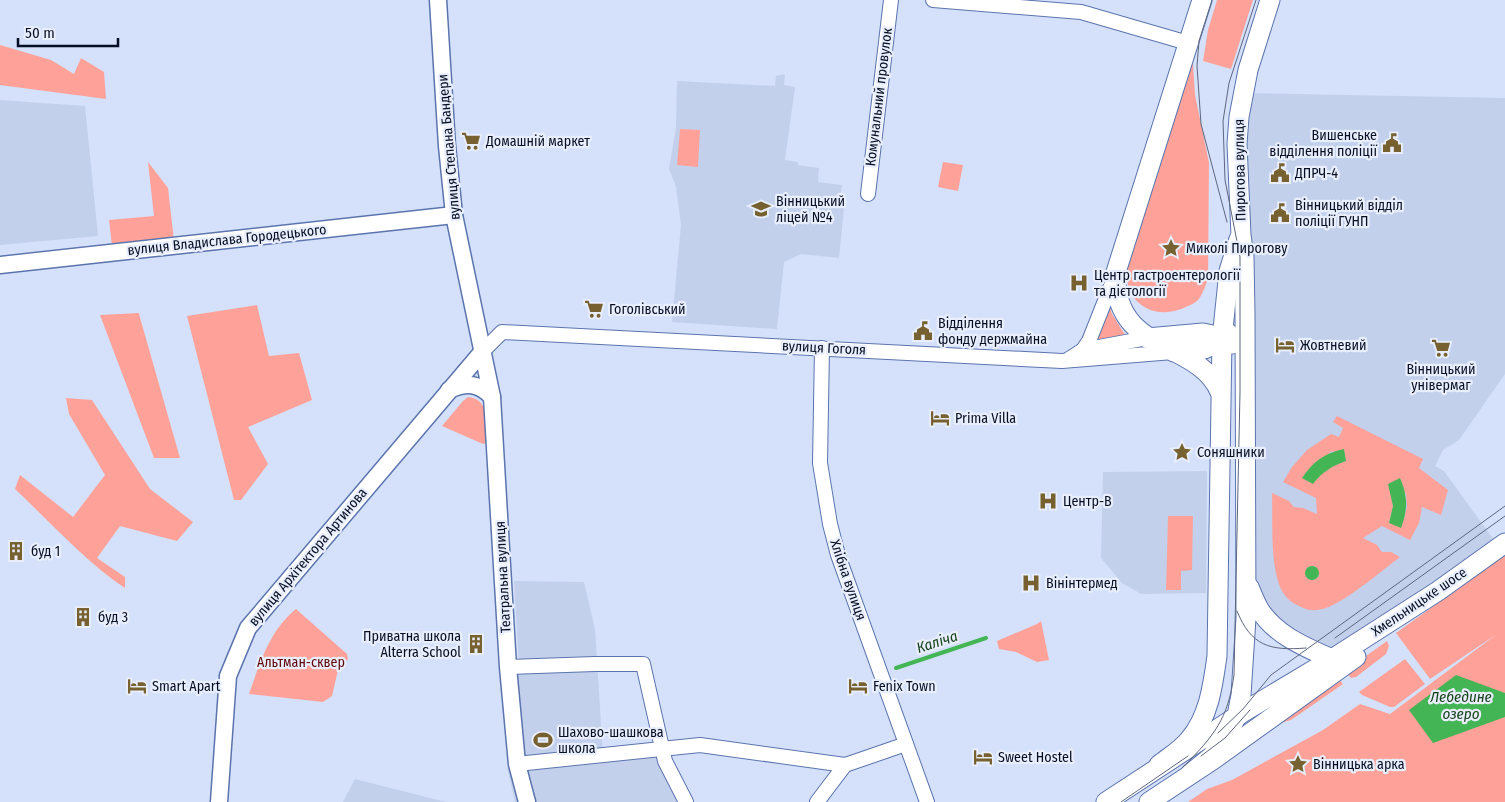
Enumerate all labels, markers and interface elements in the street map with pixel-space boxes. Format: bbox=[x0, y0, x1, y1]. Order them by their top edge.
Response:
scale bar bbox=[18, 15, 118, 47]
text: 50 m bbox=[25, 24, 55, 42]
street label: Комунальний провулок bbox=[862, 26, 896, 167]
street label: вулиця Степана Бандери bbox=[434, 73, 464, 221]
street label: Пирогова вулиця bbox=[1231, 119, 1249, 221]
place label: Вишенське відділення поліції bbox=[1269, 127, 1377, 160]
supermarket icon: Домашній маркет bbox=[460, 130, 482, 152]
public building icon: Вишенське відділення поліції bbox=[1381, 132, 1403, 154]
place label: Домашній маркет bbox=[485, 133, 590, 150]
public building icon: ДПРЧ-4 bbox=[1269, 162, 1291, 184]
place label: ДПРЧ-4 bbox=[1294, 165, 1338, 182]
place label: Вінницький ліцей №4 bbox=[776, 193, 845, 226]
place label: Вінницький відділ поліції ГУНП bbox=[1295, 197, 1403, 230]
school or university icon: Вінницький ліцей №4 bbox=[750, 198, 772, 220]
public building icon: Вінницький відділ поліції ГУНП bbox=[1269, 202, 1291, 224]
street label: вулиця Владислава Городецького bbox=[127, 221, 327, 259]
place icon: Миколі Пирогову bbox=[1160, 237, 1182, 259]
place label: Миколі Пирогову bbox=[1186, 240, 1288, 257]
place label: Центр гастроентерології та дієтології bbox=[1094, 267, 1240, 300]
hospital icon: Центр гастроентерології та дієтології bbox=[1068, 272, 1090, 294]
supermarket icon: Гоголівський bbox=[583, 298, 605, 320]
place label: Гоголівський bbox=[609, 301, 685, 318]
place label: Відділення фонду держмайна bbox=[938, 315, 1047, 348]
public building icon: Відділення фонду держмайна bbox=[912, 320, 934, 342]
hotel icon: Жовтневий bbox=[1274, 334, 1296, 356]
street label: вулиця Гоголя bbox=[782, 337, 866, 359]
place label: Жовтневий bbox=[1300, 337, 1366, 354]
supermarket icon: Вінницький універмаг bbox=[1430, 337, 1452, 359]
place label: Вінницький універмаг bbox=[1406, 361, 1476, 394]
hotel icon: Prima Villa bbox=[929, 407, 951, 429]
place label: Prima Villa bbox=[955, 410, 1016, 427]
place icon: Соняшники bbox=[1171, 441, 1193, 463]
place label: Соняшники bbox=[1197, 444, 1265, 461]
street label: вулиця Архітектора Артинова bbox=[245, 484, 371, 629]
hospital icon: Центр-В bbox=[1037, 490, 1059, 512]
place label: Центр-В bbox=[1063, 493, 1112, 510]
street label: Театральна вулиця bbox=[492, 521, 514, 633]
street label: Хлібна вулиця bbox=[826, 537, 870, 623]
building icon: буд 1 bbox=[5, 540, 27, 562]
place label: буд 1 bbox=[31, 543, 60, 560]
street label: Хмельницьке шосе bbox=[1368, 564, 1470, 640]
hospital icon: Вінінтермед bbox=[1020, 572, 1042, 594]
place label: Вінінтермед bbox=[1046, 575, 1118, 592]
building icon: буд 3 bbox=[72, 606, 94, 628]
place label: буд 3 bbox=[98, 609, 128, 626]
water label: Каліча bbox=[914, 627, 960, 657]
place label: Приватна школа Alterra School bbox=[363, 628, 461, 661]
building icon: Приватна школа Alterra School bbox=[465, 633, 487, 655]
park label: Альтман-сквер bbox=[257, 654, 345, 671]
hotel icon: Smart Apart bbox=[126, 675, 148, 697]
hotel icon: Fenix Town bbox=[847, 675, 869, 697]
place label: Smart Apart bbox=[152, 678, 221, 695]
place label: Fenix Town bbox=[873, 678, 936, 695]
water label: Лебедине озеро bbox=[1429, 688, 1492, 723]
place label: Шахово-шашкова школа bbox=[558, 724, 664, 757]
sports icon: Шахово-шашкова школа bbox=[532, 729, 554, 751]
hotel icon: Sweet Hostel bbox=[972, 746, 994, 768]
place label: Sweet Hostel bbox=[998, 749, 1073, 766]
place icon: Вінницька арка bbox=[1287, 753, 1309, 775]
place label: Вінницька арка bbox=[1313, 756, 1405, 773]

